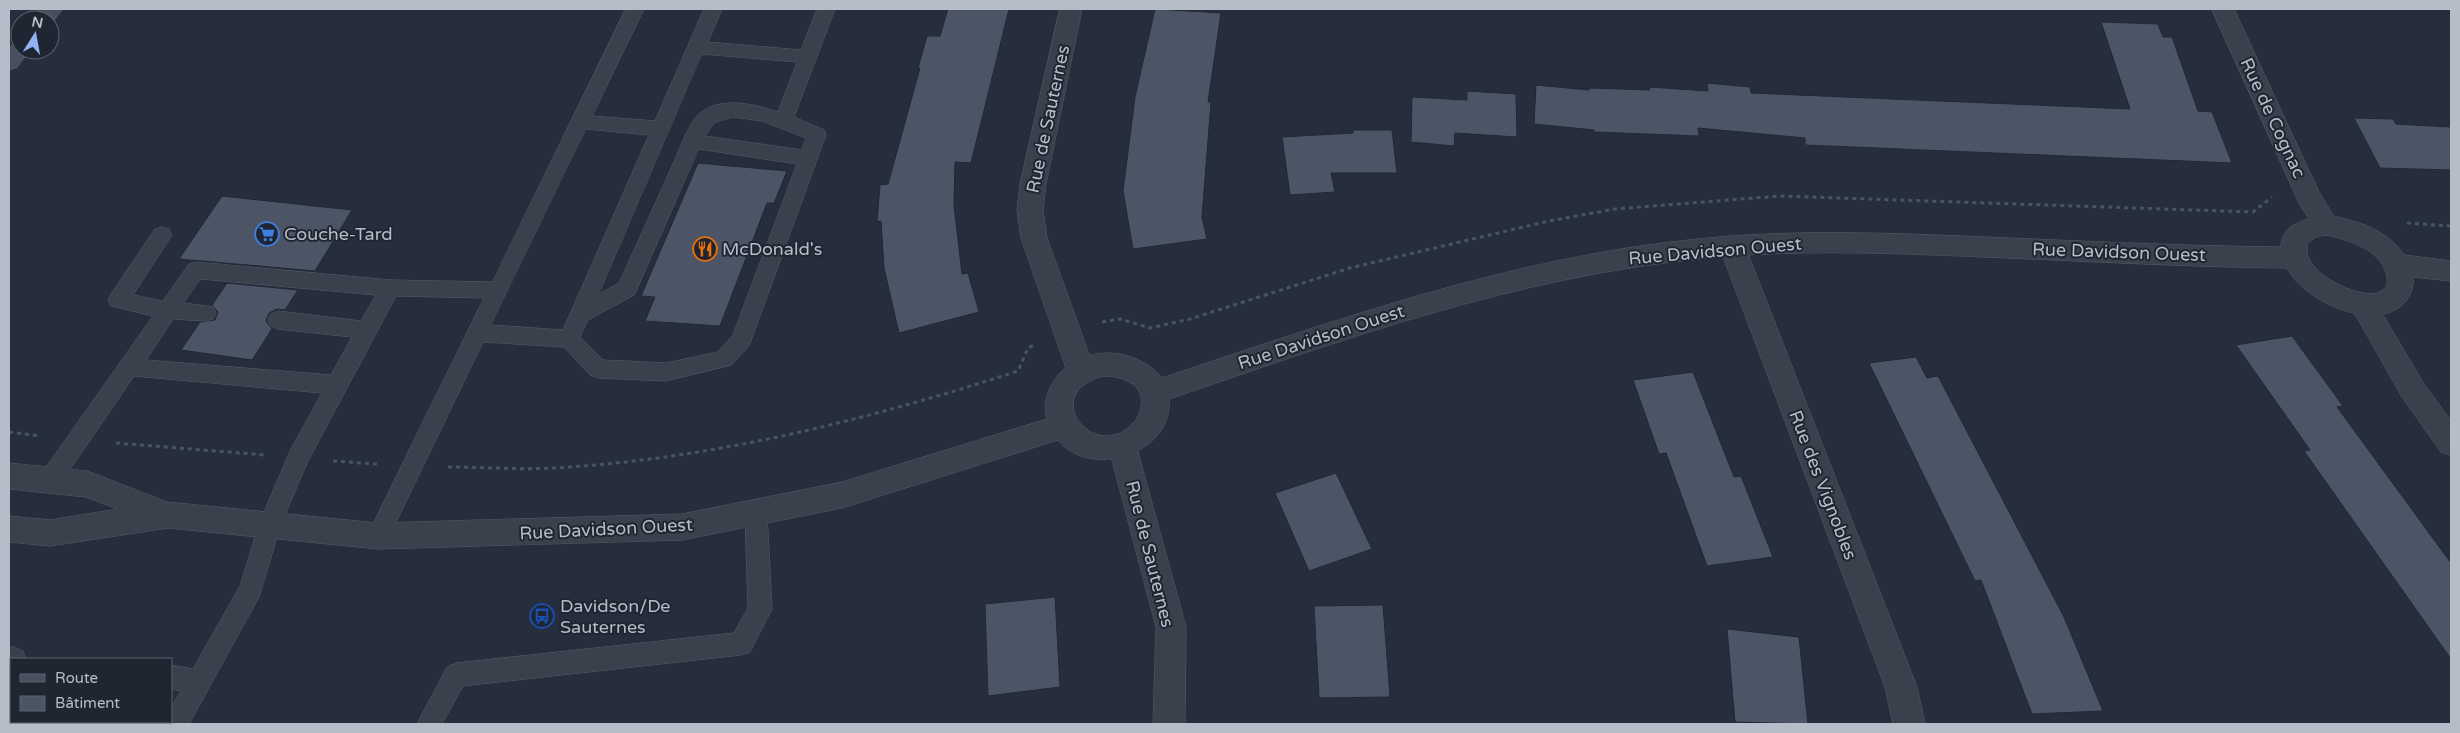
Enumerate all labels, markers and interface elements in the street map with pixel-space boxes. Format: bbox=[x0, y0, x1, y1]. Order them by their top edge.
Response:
north arrow bbox=[10, 10, 60, 60]
text: N bbox=[30, 13, 45, 32]
street label: Rue de Sauternes bbox=[1022, 43, 1074, 195]
street label: Rue de Cognac bbox=[2236, 54, 2310, 182]
supermarket icon: Couche-Tard bbox=[254, 221, 280, 247]
place label: Couche-Tard bbox=[284, 223, 393, 245]
street label: Rue Davidson Ouest bbox=[1628, 232, 1803, 270]
restaurant icon: McDonald's bbox=[692, 236, 718, 262]
place label: McDonald's bbox=[722, 238, 822, 260]
street label: Rue Davidson Ouest bbox=[2032, 238, 2206, 266]
street label: Rue Davidson Ouest bbox=[1235, 300, 1407, 374]
street label: Rue des Vignobles bbox=[1784, 407, 1862, 563]
street label: Rue de Sauternes bbox=[1121, 478, 1179, 630]
street label: Rue Davidson Ouest bbox=[519, 513, 693, 545]
place label: Davidson/De Sauternes bbox=[560, 595, 671, 638]
bus stop icon: Davidson/De Sauternes bbox=[529, 603, 555, 629]
legend bbox=[10, 658, 172, 723]
text: Route bbox=[55, 669, 98, 687]
text: Bâtiment bbox=[55, 694, 120, 712]

